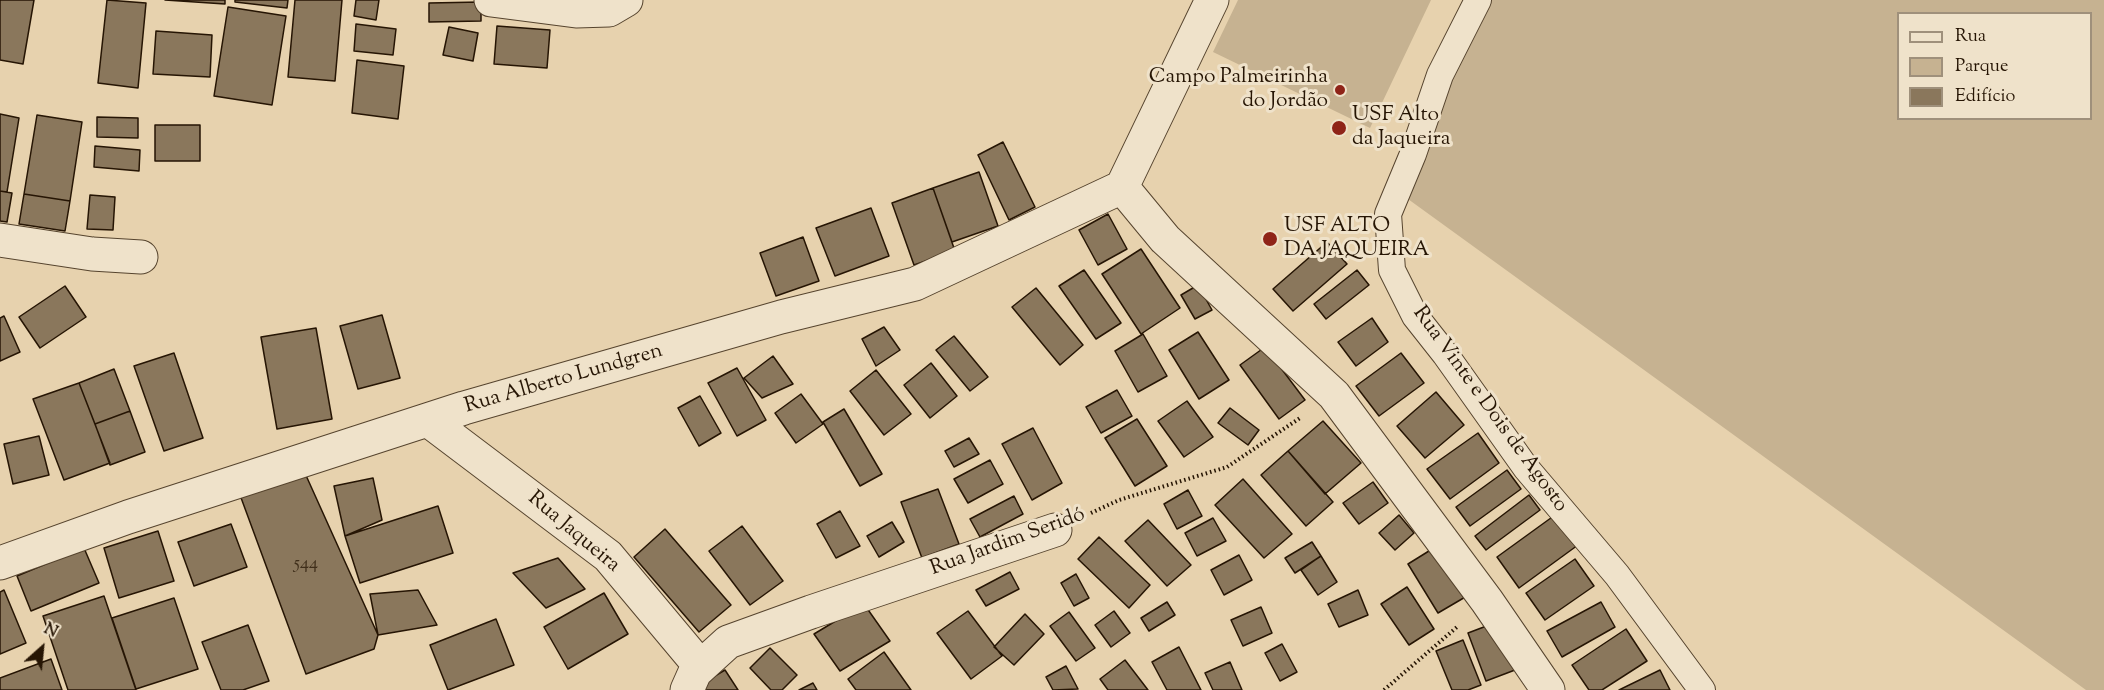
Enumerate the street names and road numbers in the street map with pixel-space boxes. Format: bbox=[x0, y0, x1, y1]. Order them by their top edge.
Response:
street label: Rua Vinte e Dois de Agosto bbox=[1406, 302, 1572, 518]
street label: Rua Alberto Lundgren bbox=[462, 340, 666, 420]
street label: Rua Jaqueira bbox=[522, 487, 624, 579]
street label: Rua Jardim Seridó bbox=[927, 503, 1089, 583]

